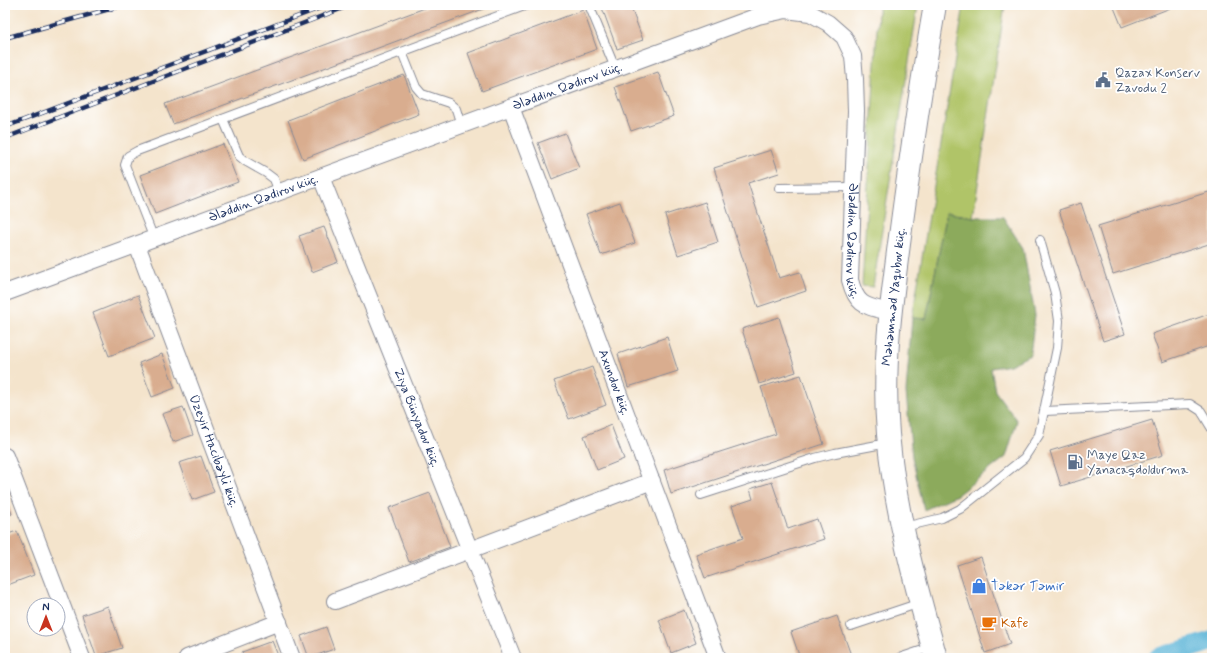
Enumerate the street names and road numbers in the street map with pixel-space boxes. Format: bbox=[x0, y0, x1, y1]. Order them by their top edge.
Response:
street label: Ələddin Qədirov küç. bbox=[510, 58, 625, 114]
street label: Ələddin Qədirov küç. bbox=[206, 170, 321, 226]
street label: Ələddin Qədirov küç. bbox=[841, 183, 864, 302]
street label: Məhəmməd Yaqubov küç. bbox=[878, 227, 910, 367]
street label: Axundov küç. bbox=[594, 347, 635, 418]
street label: Ziya Bünyadov küç. bbox=[390, 366, 444, 470]
street label: Üzeyir Hacibəyli küç. bbox=[185, 392, 243, 510]

